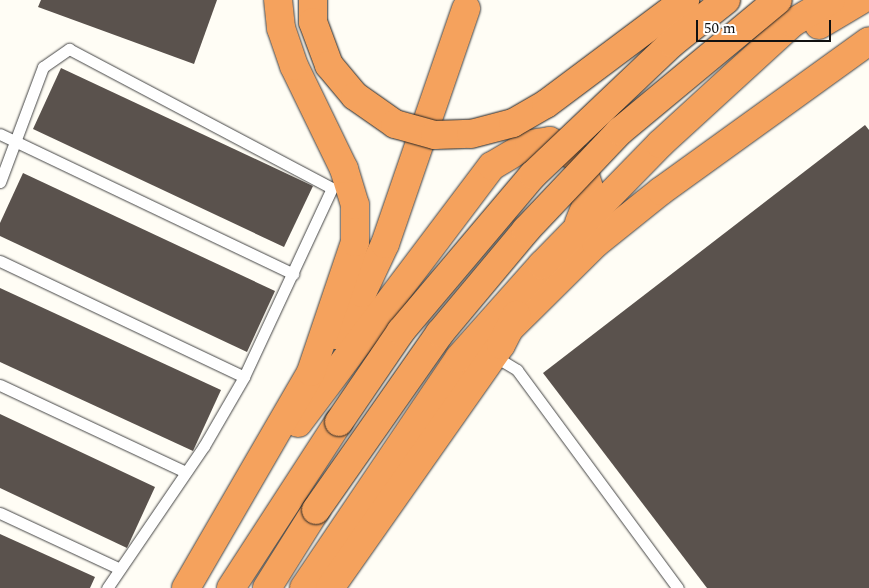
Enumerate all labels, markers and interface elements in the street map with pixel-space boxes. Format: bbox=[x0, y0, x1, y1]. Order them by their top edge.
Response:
scale bar bbox=[699, 10, 834, 42]
text: 50 m bbox=[704, 17, 736, 40]

